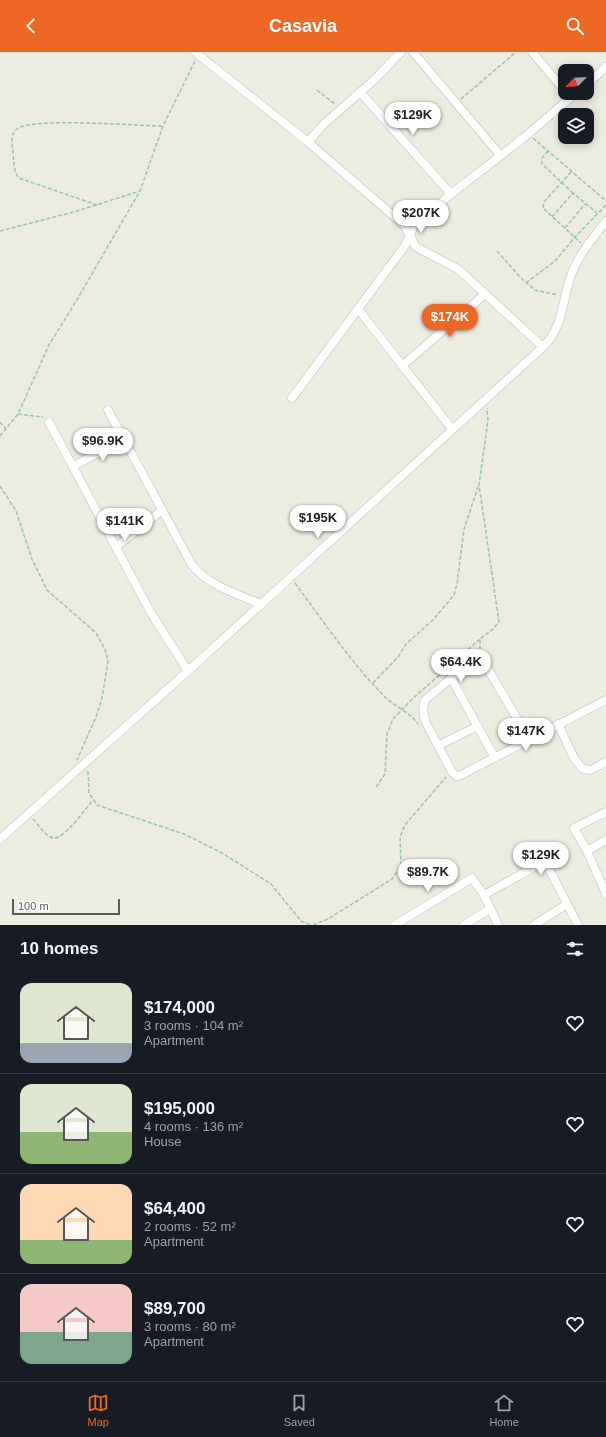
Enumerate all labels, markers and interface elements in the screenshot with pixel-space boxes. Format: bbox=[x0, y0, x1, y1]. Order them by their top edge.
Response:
icon: back bbox=[20, 15, 42, 37]
icon: search bbox=[564, 15, 586, 37]
text: Casavia bbox=[269, 16, 337, 36]
north arrow bbox=[558, 64, 594, 100]
map controls bbox=[558, 64, 594, 144]
pin: $129K bbox=[385, 102, 441, 136]
text: $129K bbox=[394, 107, 432, 122]
button: layers bbox=[558, 108, 594, 144]
pin: $207K bbox=[393, 200, 449, 234]
text: $207K bbox=[402, 205, 440, 220]
pin: $174K bbox=[422, 304, 478, 338]
text: $174K bbox=[431, 309, 469, 324]
pin: $96.9K bbox=[70, 428, 136, 462]
text: $96.9K bbox=[82, 433, 124, 448]
pin: $195K bbox=[290, 505, 346, 539]
pin: $141K bbox=[97, 508, 153, 542]
text: $195K bbox=[299, 510, 337, 525]
text: $141K bbox=[106, 513, 144, 528]
pin: $64.4K bbox=[428, 649, 494, 683]
text: $64.4K bbox=[440, 654, 482, 669]
pin: $147K bbox=[498, 718, 554, 752]
text: $147K bbox=[507, 723, 545, 738]
pin: $129K bbox=[513, 842, 569, 876]
text: $129K bbox=[522, 847, 560, 862]
pin: $89.7K bbox=[395, 859, 461, 893]
text: $89.7K bbox=[407, 864, 449, 879]
scale bar bbox=[12, 897, 120, 916]
text: 100 m bbox=[18, 900, 49, 912]
icon: filters bbox=[564, 938, 586, 960]
text: 10 homes bbox=[20, 939, 98, 958]
text: $174,000 bbox=[144, 998, 215, 1017]
icon: home bbox=[52, 999, 100, 1047]
icon: heart bbox=[564, 1012, 586, 1034]
text: 3 rooms · 104 m² bbox=[144, 1018, 243, 1033]
text: Apartment bbox=[144, 1033, 204, 1048]
text: $195,000 bbox=[144, 1099, 215, 1118]
icon: home bbox=[52, 1100, 100, 1148]
icon: heart bbox=[564, 1113, 586, 1135]
text: 4 rooms · 136 m² bbox=[144, 1119, 243, 1134]
text: House bbox=[144, 1134, 182, 1149]
text: $64,400 bbox=[144, 1199, 205, 1218]
icon: home bbox=[52, 1200, 100, 1248]
icon: heart bbox=[564, 1213, 586, 1235]
text: 2 rooms · 52 m² bbox=[144, 1219, 236, 1234]
text: Apartment bbox=[144, 1234, 204, 1249]
text: $89,700 bbox=[144, 1299, 205, 1318]
icon: home bbox=[52, 1300, 100, 1348]
icon: heart bbox=[564, 1313, 586, 1335]
text: 3 rooms · 80 m² bbox=[144, 1319, 236, 1334]
text: Apartment bbox=[144, 1334, 204, 1349]
tab: Map bbox=[87, 1392, 109, 1428]
tab: Saved bbox=[284, 1392, 315, 1428]
tab: Home bbox=[489, 1392, 519, 1428]

